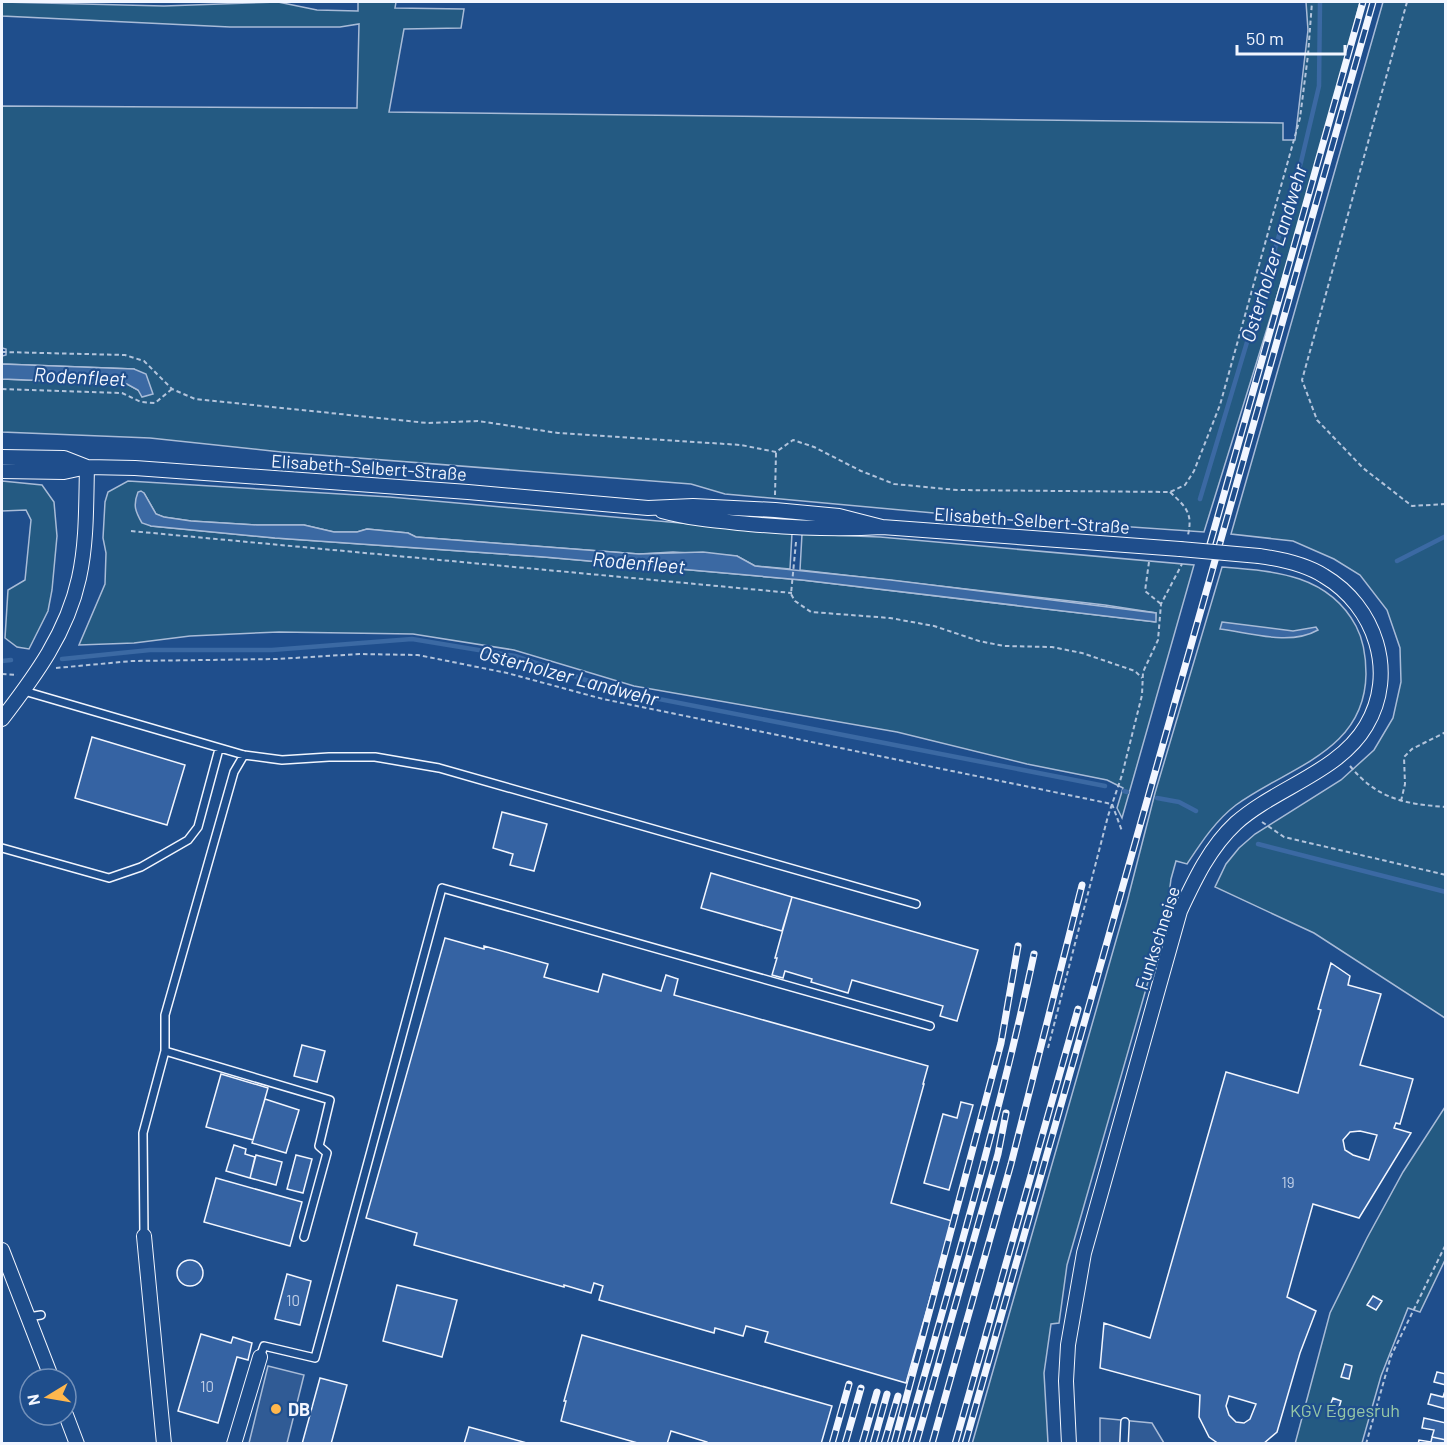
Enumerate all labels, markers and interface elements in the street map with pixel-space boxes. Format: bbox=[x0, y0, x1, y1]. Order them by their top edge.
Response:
scale bar bbox=[1237, 18, 1345, 56]
text: 50 m bbox=[1246, 27, 1284, 49]
water label: Osterholzer Landwehr bbox=[1235, 160, 1312, 345]
water label: Rodenfleet bbox=[33, 362, 127, 390]
street label: Elisabeth-Selbert-Straße bbox=[270, 449, 468, 485]
street label: Elisabeth-Selbert-Straße bbox=[933, 502, 1131, 538]
water label: Rodenfleet bbox=[592, 546, 686, 578]
water label: Osterholzer Landwehr bbox=[477, 639, 662, 711]
street label: Funkschneise bbox=[1130, 883, 1184, 993]
house number: 19 bbox=[1281, 1173, 1295, 1191]
house number: 10 bbox=[286, 1291, 300, 1309]
north arrow bbox=[18, 1367, 78, 1427]
house number: 10 bbox=[200, 1377, 214, 1395]
text: N bbox=[22, 1393, 43, 1407]
place label: DB bbox=[288, 1398, 310, 1420]
park label: KGV Eggesruh bbox=[1290, 1399, 1400, 1421]
marker: DB bbox=[269, 1402, 283, 1416]

